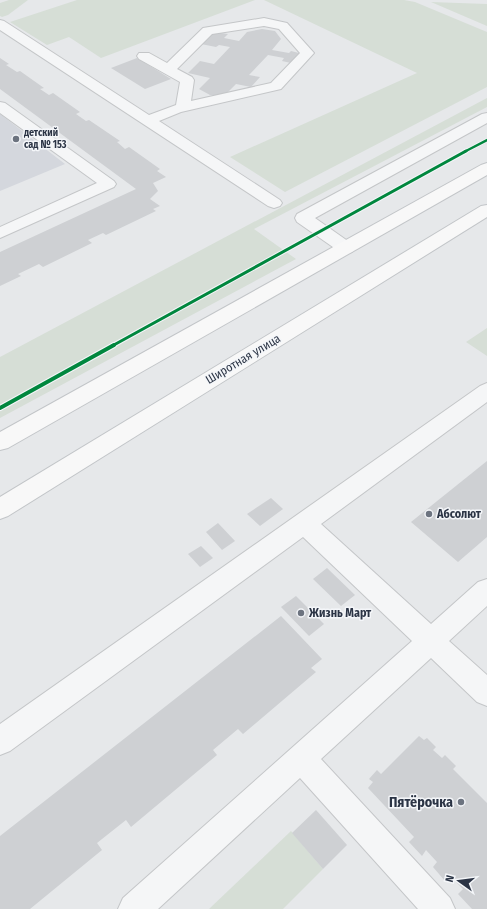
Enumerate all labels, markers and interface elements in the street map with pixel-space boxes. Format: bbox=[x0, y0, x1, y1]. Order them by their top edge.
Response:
place label: детский сад № 153 bbox=[23, 127, 67, 151]
marker: детский сад № 153 bbox=[11, 134, 21, 144]
street label: Широтная улица bbox=[203, 331, 283, 387]
place label: Абсолют bbox=[436, 507, 482, 521]
marker: Абсолют bbox=[424, 509, 434, 519]
place label: Жизнь Март bbox=[308, 606, 372, 620]
marker: Жизнь Март bbox=[296, 608, 306, 618]
place label: Пятёрочка bbox=[389, 794, 453, 811]
marker: Пятёрочка bbox=[456, 797, 466, 807]
north arrow bbox=[439, 861, 479, 901]
text: N bbox=[443, 874, 457, 883]

